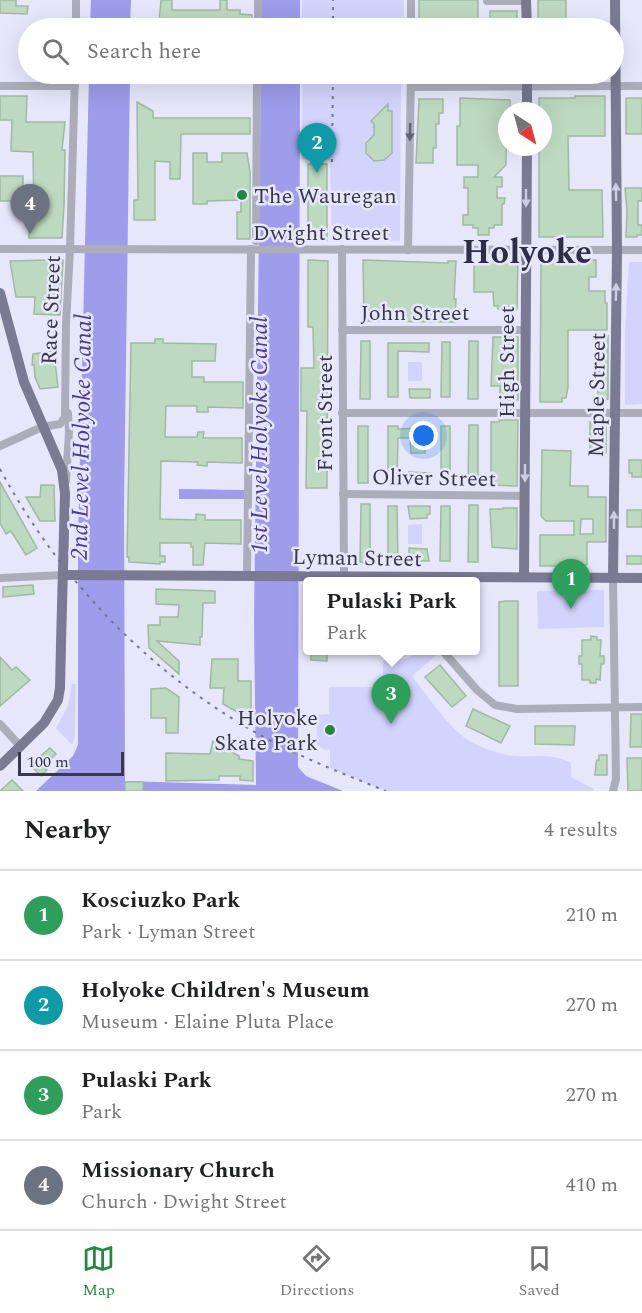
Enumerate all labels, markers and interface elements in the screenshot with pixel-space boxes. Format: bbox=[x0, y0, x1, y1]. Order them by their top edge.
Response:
search box bbox=[18, 18, 624, 84]
icon: search bbox=[39, 35, 72, 68]
text: Search here bbox=[87, 35, 201, 68]
north arrow bbox=[498, 102, 552, 156]
one-way arrow bbox=[405, 122, 415, 141]
pin: 2 bbox=[298, 124, 336, 173]
place label: The Wauregan bbox=[254, 180, 397, 213]
one-way arrow bbox=[611, 182, 621, 201]
pin: 4 bbox=[10, 184, 50, 234]
marker: The Wauregan bbox=[235, 188, 249, 202]
one-way arrow bbox=[521, 189, 531, 208]
street label: Dwight Street bbox=[253, 217, 389, 250]
district label: Holyoke bbox=[462, 227, 592, 279]
street label: Race Street bbox=[33, 254, 70, 366]
one-way arrow bbox=[611, 282, 621, 301]
street label: John Street bbox=[361, 297, 470, 330]
street label: High Street bbox=[491, 306, 524, 418]
water label: 2nd Level Holyoke Canal bbox=[62, 314, 102, 561]
water label: 1st Level Holyoke Canal bbox=[242, 316, 278, 554]
street label: Maple Street bbox=[580, 332, 615, 458]
street label: Front Street bbox=[309, 354, 342, 472]
your location bbox=[409, 421, 438, 450]
street label: Oliver Street bbox=[372, 461, 497, 496]
one-way arrow bbox=[520, 463, 530, 482]
one-way arrow bbox=[609, 510, 619, 529]
street label: Lyman Street bbox=[292, 541, 422, 576]
pin: 1 bbox=[552, 560, 590, 609]
popup bbox=[303, 577, 480, 655]
text: Pulaski Park bbox=[326, 585, 457, 618]
text: Park bbox=[326, 618, 367, 648]
pin: 3 bbox=[372, 674, 410, 724]
place label: Holyoke Skate Park bbox=[214, 702, 318, 760]
marker: Holyoke Skate Park bbox=[323, 723, 337, 737]
scale bar bbox=[18, 749, 124, 776]
text: 100 m bbox=[27, 750, 69, 774]
text: Nearby bbox=[24, 810, 110, 850]
text: 4 results bbox=[544, 815, 618, 845]
text: Kosciuzko Park bbox=[81, 884, 240, 917]
text: 1 bbox=[38, 900, 49, 930]
text: 210 m bbox=[566, 900, 618, 930]
text: Park · Lyman Street bbox=[81, 917, 255, 947]
text: Holyoke Children's Museum bbox=[81, 974, 370, 1007]
text: 2 bbox=[38, 990, 49, 1020]
text: 270 m bbox=[566, 990, 618, 1020]
text: Museum · Elaine Pluta Place bbox=[81, 1007, 334, 1037]
text: Pulaski Park bbox=[81, 1064, 212, 1097]
text: 3 bbox=[38, 1080, 49, 1110]
text: 270 m bbox=[566, 1080, 618, 1110]
text: Park bbox=[81, 1097, 122, 1127]
text: Missionary Church bbox=[81, 1154, 275, 1187]
text: 4 bbox=[38, 1170, 49, 1200]
text: 410 m bbox=[566, 1170, 618, 1200]
text: Church · Dwight Street bbox=[81, 1187, 287, 1217]
tab: Map bbox=[82, 1242, 115, 1302]
tab: Directions bbox=[280, 1242, 354, 1302]
tab: Saved bbox=[519, 1242, 560, 1302]

